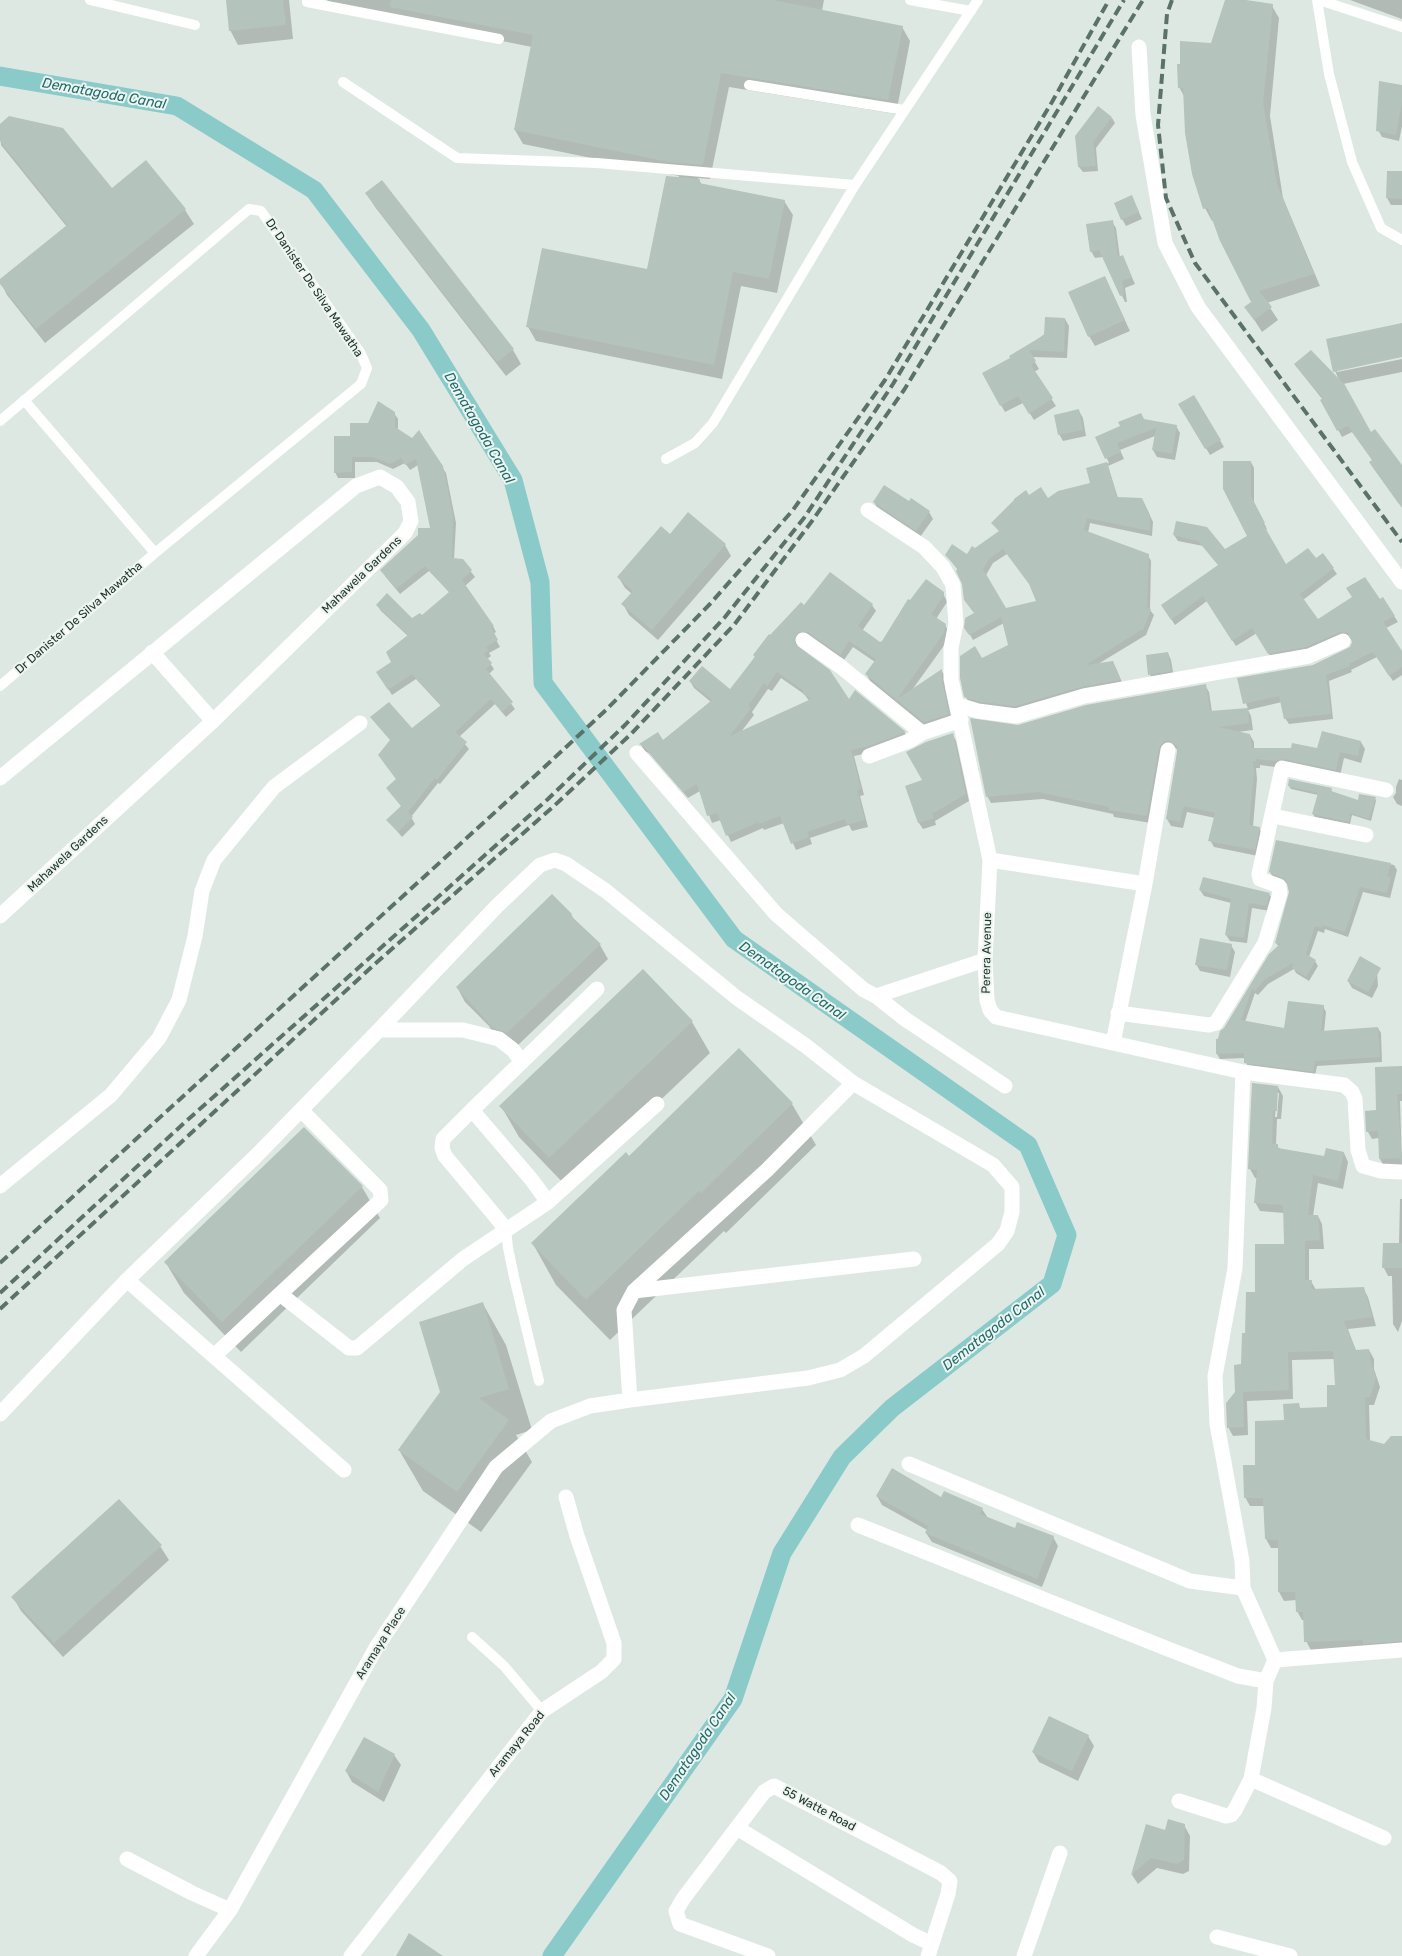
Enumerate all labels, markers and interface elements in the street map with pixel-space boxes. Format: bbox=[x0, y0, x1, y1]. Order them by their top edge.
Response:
water label: Dematagoda Canal bbox=[41, 75, 167, 113]
street label: Dr Danister De Silva Mawatha bbox=[262, 216, 366, 360]
water label: Dematagoda Canal bbox=[440, 369, 518, 487]
street label: Mahawela Gardens bbox=[319, 533, 405, 617]
street label: Dr Danister De Silva Mawatha bbox=[12, 559, 146, 677]
street label: Mahawela Gardens bbox=[25, 813, 111, 895]
street label: Perera Avenue bbox=[979, 912, 995, 994]
water label: Dematagoda Canal bbox=[736, 938, 848, 1024]
water label: Dematagoda Canal bbox=[939, 1284, 1049, 1374]
street label: Aramaya Place bbox=[353, 1604, 409, 1682]
water label: Dematagoda Canal bbox=[656, 1690, 740, 1804]
street label: Aramaya Road bbox=[486, 1708, 548, 1780]
street label: 55 Watte Road bbox=[780, 1784, 858, 1834]

